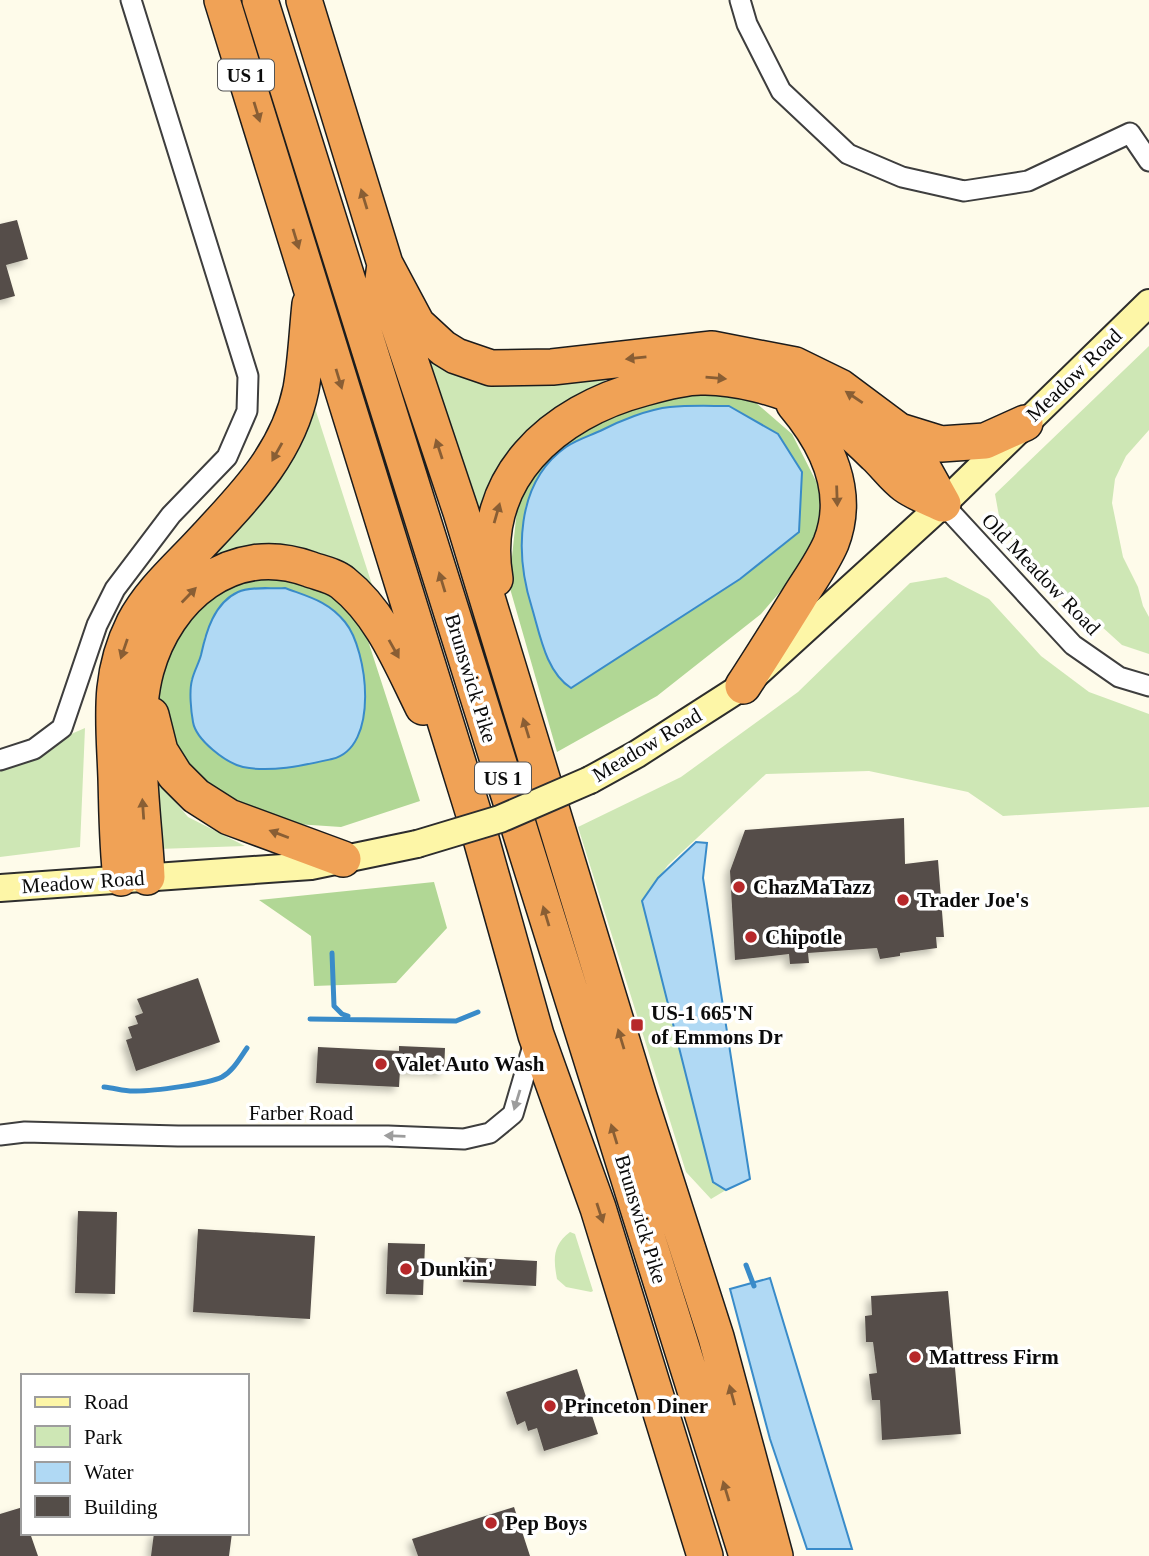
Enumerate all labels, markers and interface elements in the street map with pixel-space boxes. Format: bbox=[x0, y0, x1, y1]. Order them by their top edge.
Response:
road number: US 1 bbox=[218, 60, 274, 90]
one-way arrow bbox=[252, 102, 262, 123]
one-way arrow bbox=[359, 188, 369, 209]
one-way arrow bbox=[291, 229, 301, 250]
street label: Meadow Road bbox=[1021, 323, 1127, 426]
one-way arrow bbox=[625, 352, 647, 363]
one-way arrow bbox=[334, 369, 345, 390]
one-way arrow bbox=[705, 373, 727, 384]
one-way arrow bbox=[845, 390, 863, 404]
one-way arrow bbox=[434, 438, 444, 459]
one-way arrow bbox=[271, 442, 283, 461]
one-way arrow bbox=[831, 485, 842, 507]
one-way arrow bbox=[492, 503, 502, 524]
street label: Old Meadow Road bbox=[977, 508, 1105, 640]
one-way arrow bbox=[436, 572, 446, 593]
one-way arrow bbox=[181, 587, 197, 604]
street label: Brunswick Pike bbox=[440, 611, 502, 745]
one-way arrow bbox=[118, 639, 129, 660]
one-way arrow bbox=[388, 640, 400, 659]
street label: Meadow Road bbox=[588, 703, 706, 787]
one-way arrow bbox=[521, 717, 531, 738]
road number: US 1 bbox=[475, 762, 531, 793]
one-way arrow bbox=[137, 798, 148, 820]
one-way arrow bbox=[269, 829, 290, 840]
street label: Meadow Road bbox=[21, 866, 146, 898]
place label: ChazMaTazz bbox=[753, 875, 871, 899]
marker: ChazMaTazz bbox=[731, 879, 747, 895]
place label: Trader Joe's bbox=[917, 888, 1029, 912]
marker: Trader Joe's bbox=[895, 892, 911, 908]
one-way arrow bbox=[540, 906, 551, 927]
place label: Chipotle bbox=[765, 925, 842, 949]
marker: Chipotle bbox=[743, 929, 759, 945]
place label: US-1 665'N of Emmons Dr bbox=[651, 1001, 783, 1049]
marker: US-1 665'N of Emmons Dr bbox=[629, 1017, 645, 1033]
one-way arrow bbox=[616, 1028, 626, 1049]
place label: Valet Auto Wash bbox=[395, 1052, 545, 1076]
marker: Valet Auto Wash bbox=[373, 1056, 389, 1072]
one-way arrow bbox=[511, 1090, 521, 1111]
street label: Farber Road bbox=[249, 1101, 354, 1125]
one-way arrow bbox=[609, 1123, 619, 1144]
one-way arrow bbox=[384, 1131, 406, 1142]
street label: Brunswick Pike bbox=[610, 1152, 672, 1286]
one-way arrow bbox=[595, 1203, 605, 1224]
place label: Dunkin' bbox=[420, 1257, 494, 1281]
marker: Dunkin' bbox=[398, 1261, 414, 1277]
place label: Mattress Firm bbox=[929, 1345, 1059, 1369]
marker: Mattress Firm bbox=[907, 1349, 923, 1365]
legend bbox=[21, 1374, 248, 1535]
one-way arrow bbox=[726, 1385, 736, 1406]
text: Road bbox=[84, 1390, 129, 1414]
place label: Princeton Diner bbox=[564, 1394, 708, 1418]
marker: Princeton Diner bbox=[542, 1398, 558, 1414]
text: Park bbox=[84, 1425, 123, 1449]
text: Water bbox=[84, 1460, 134, 1484]
one-way arrow bbox=[721, 1480, 731, 1501]
text: Building bbox=[84, 1495, 158, 1519]
place label: Pep Boys bbox=[505, 1511, 587, 1535]
marker: Pep Boys bbox=[483, 1515, 499, 1531]

